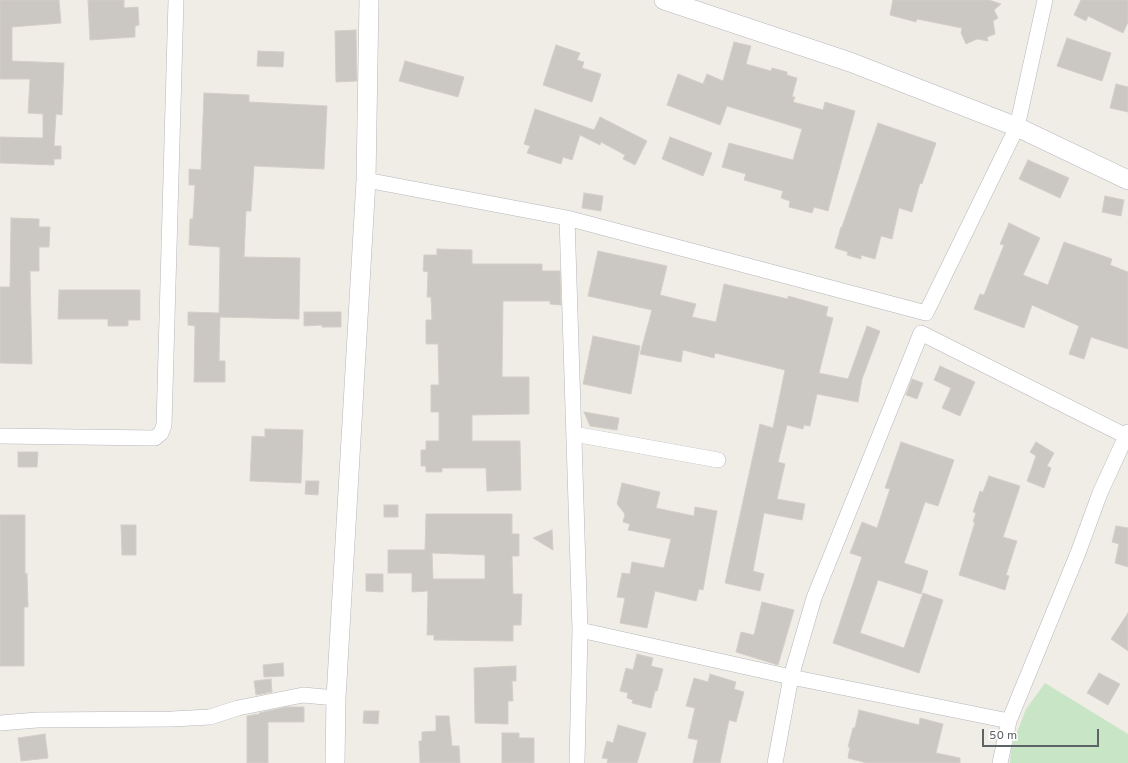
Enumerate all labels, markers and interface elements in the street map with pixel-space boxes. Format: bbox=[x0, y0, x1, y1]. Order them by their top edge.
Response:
scale bar bbox=[984, 721, 1101, 747]
text: 50 m bbox=[989, 728, 1017, 744]

